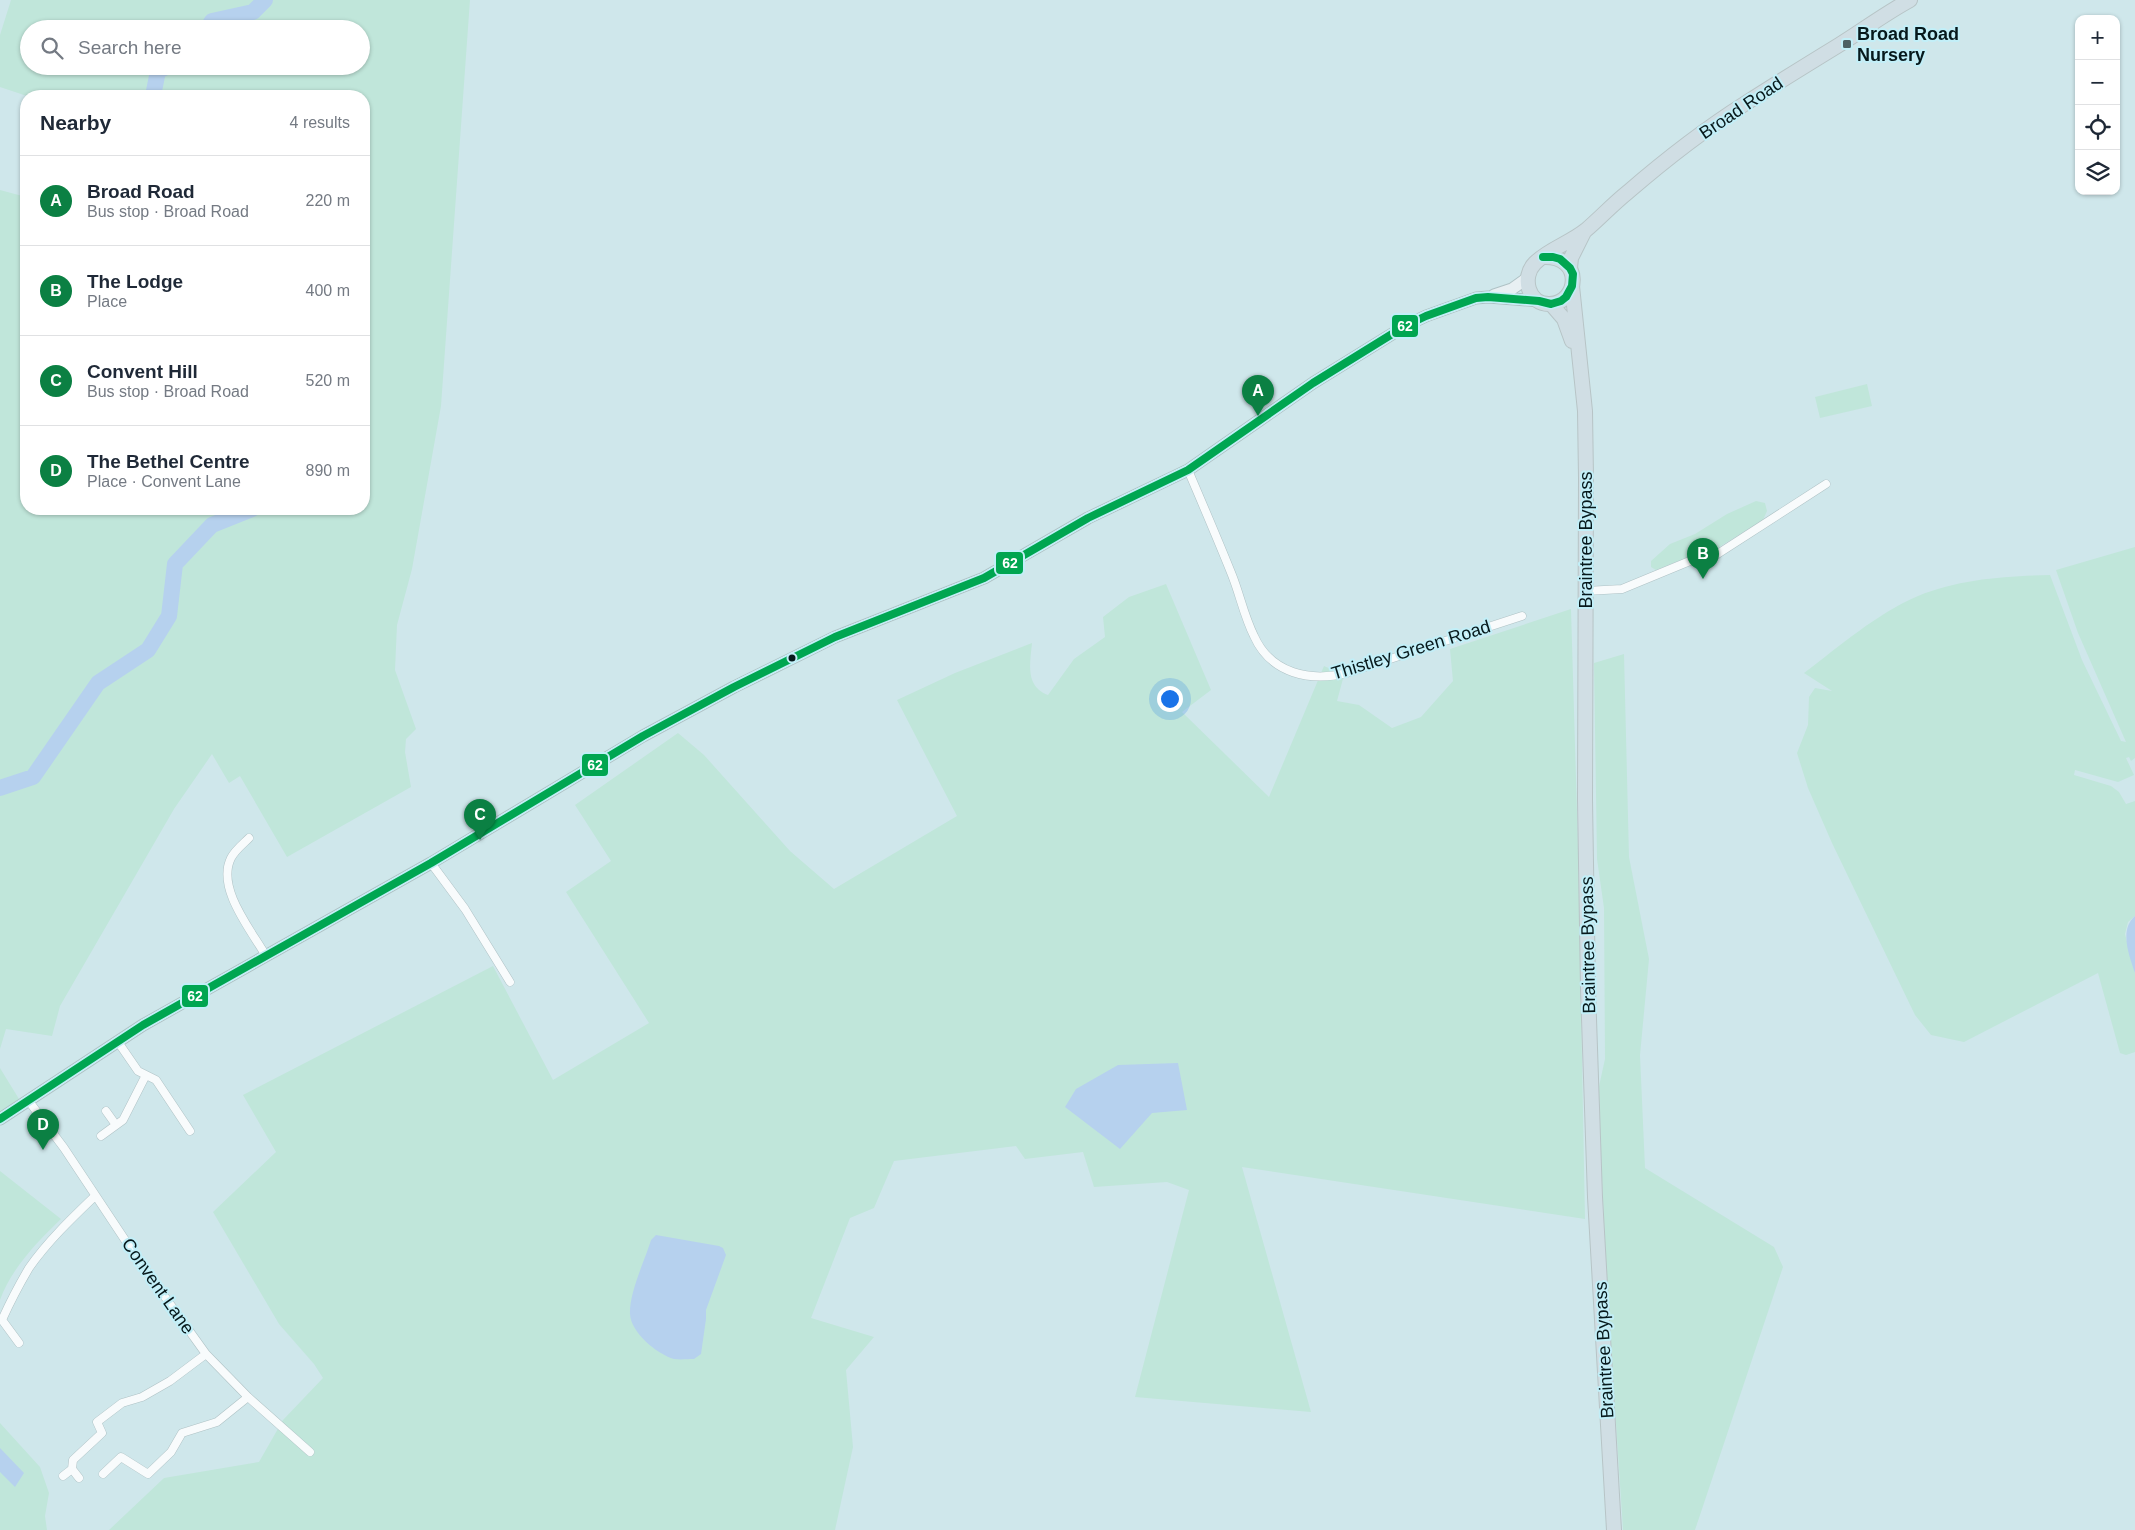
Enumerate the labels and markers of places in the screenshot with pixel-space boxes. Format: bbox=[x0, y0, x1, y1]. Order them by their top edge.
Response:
place label: Broad Road Nursery bbox=[1857, 24, 1959, 65]
marker: Broad Road Nursery bbox=[1841, 38, 1853, 50]
pin: A bbox=[1242, 375, 1274, 416]
pin: B bbox=[1687, 538, 1719, 579]
unlabelled marker bbox=[787, 653, 797, 663]
pin: C bbox=[464, 799, 496, 840]
pin: D bbox=[27, 1109, 59, 1150]

